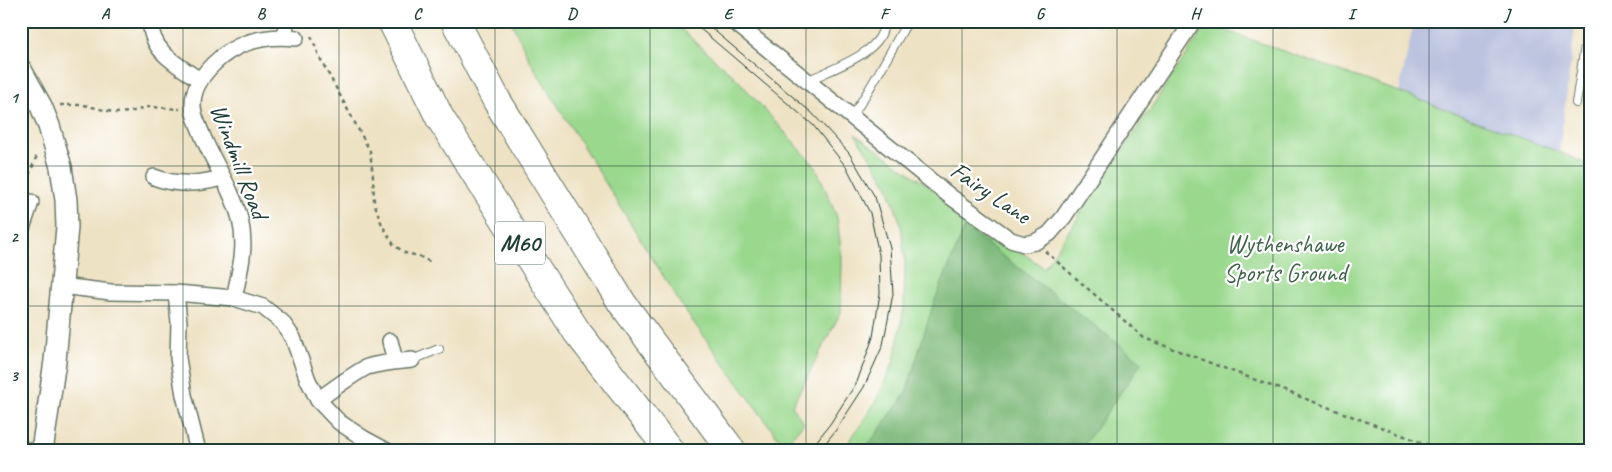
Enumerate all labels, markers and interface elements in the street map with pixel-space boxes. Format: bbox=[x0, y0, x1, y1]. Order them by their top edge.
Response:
text: A bbox=[101, 4, 111, 24]
text: B bbox=[257, 4, 267, 24]
text: C bbox=[413, 4, 423, 24]
text: D bbox=[567, 4, 578, 24]
text: E bbox=[724, 4, 735, 24]
text: F bbox=[880, 4, 891, 24]
text: G bbox=[1036, 4, 1046, 24]
text: H bbox=[1190, 4, 1202, 24]
text: I bbox=[1348, 4, 1358, 24]
text: J bbox=[1503, 4, 1512, 24]
text: 1 bbox=[10, 88, 19, 108]
street label: Windmill Road bbox=[203, 99, 277, 226]
street label: Fairy Lane bbox=[944, 154, 1038, 232]
road number: M60 bbox=[495, 222, 545, 264]
text: 2 bbox=[10, 227, 19, 247]
park label: Wythenshawe Sports Ground bbox=[1224, 228, 1350, 289]
text: 3 bbox=[10, 366, 19, 386]

